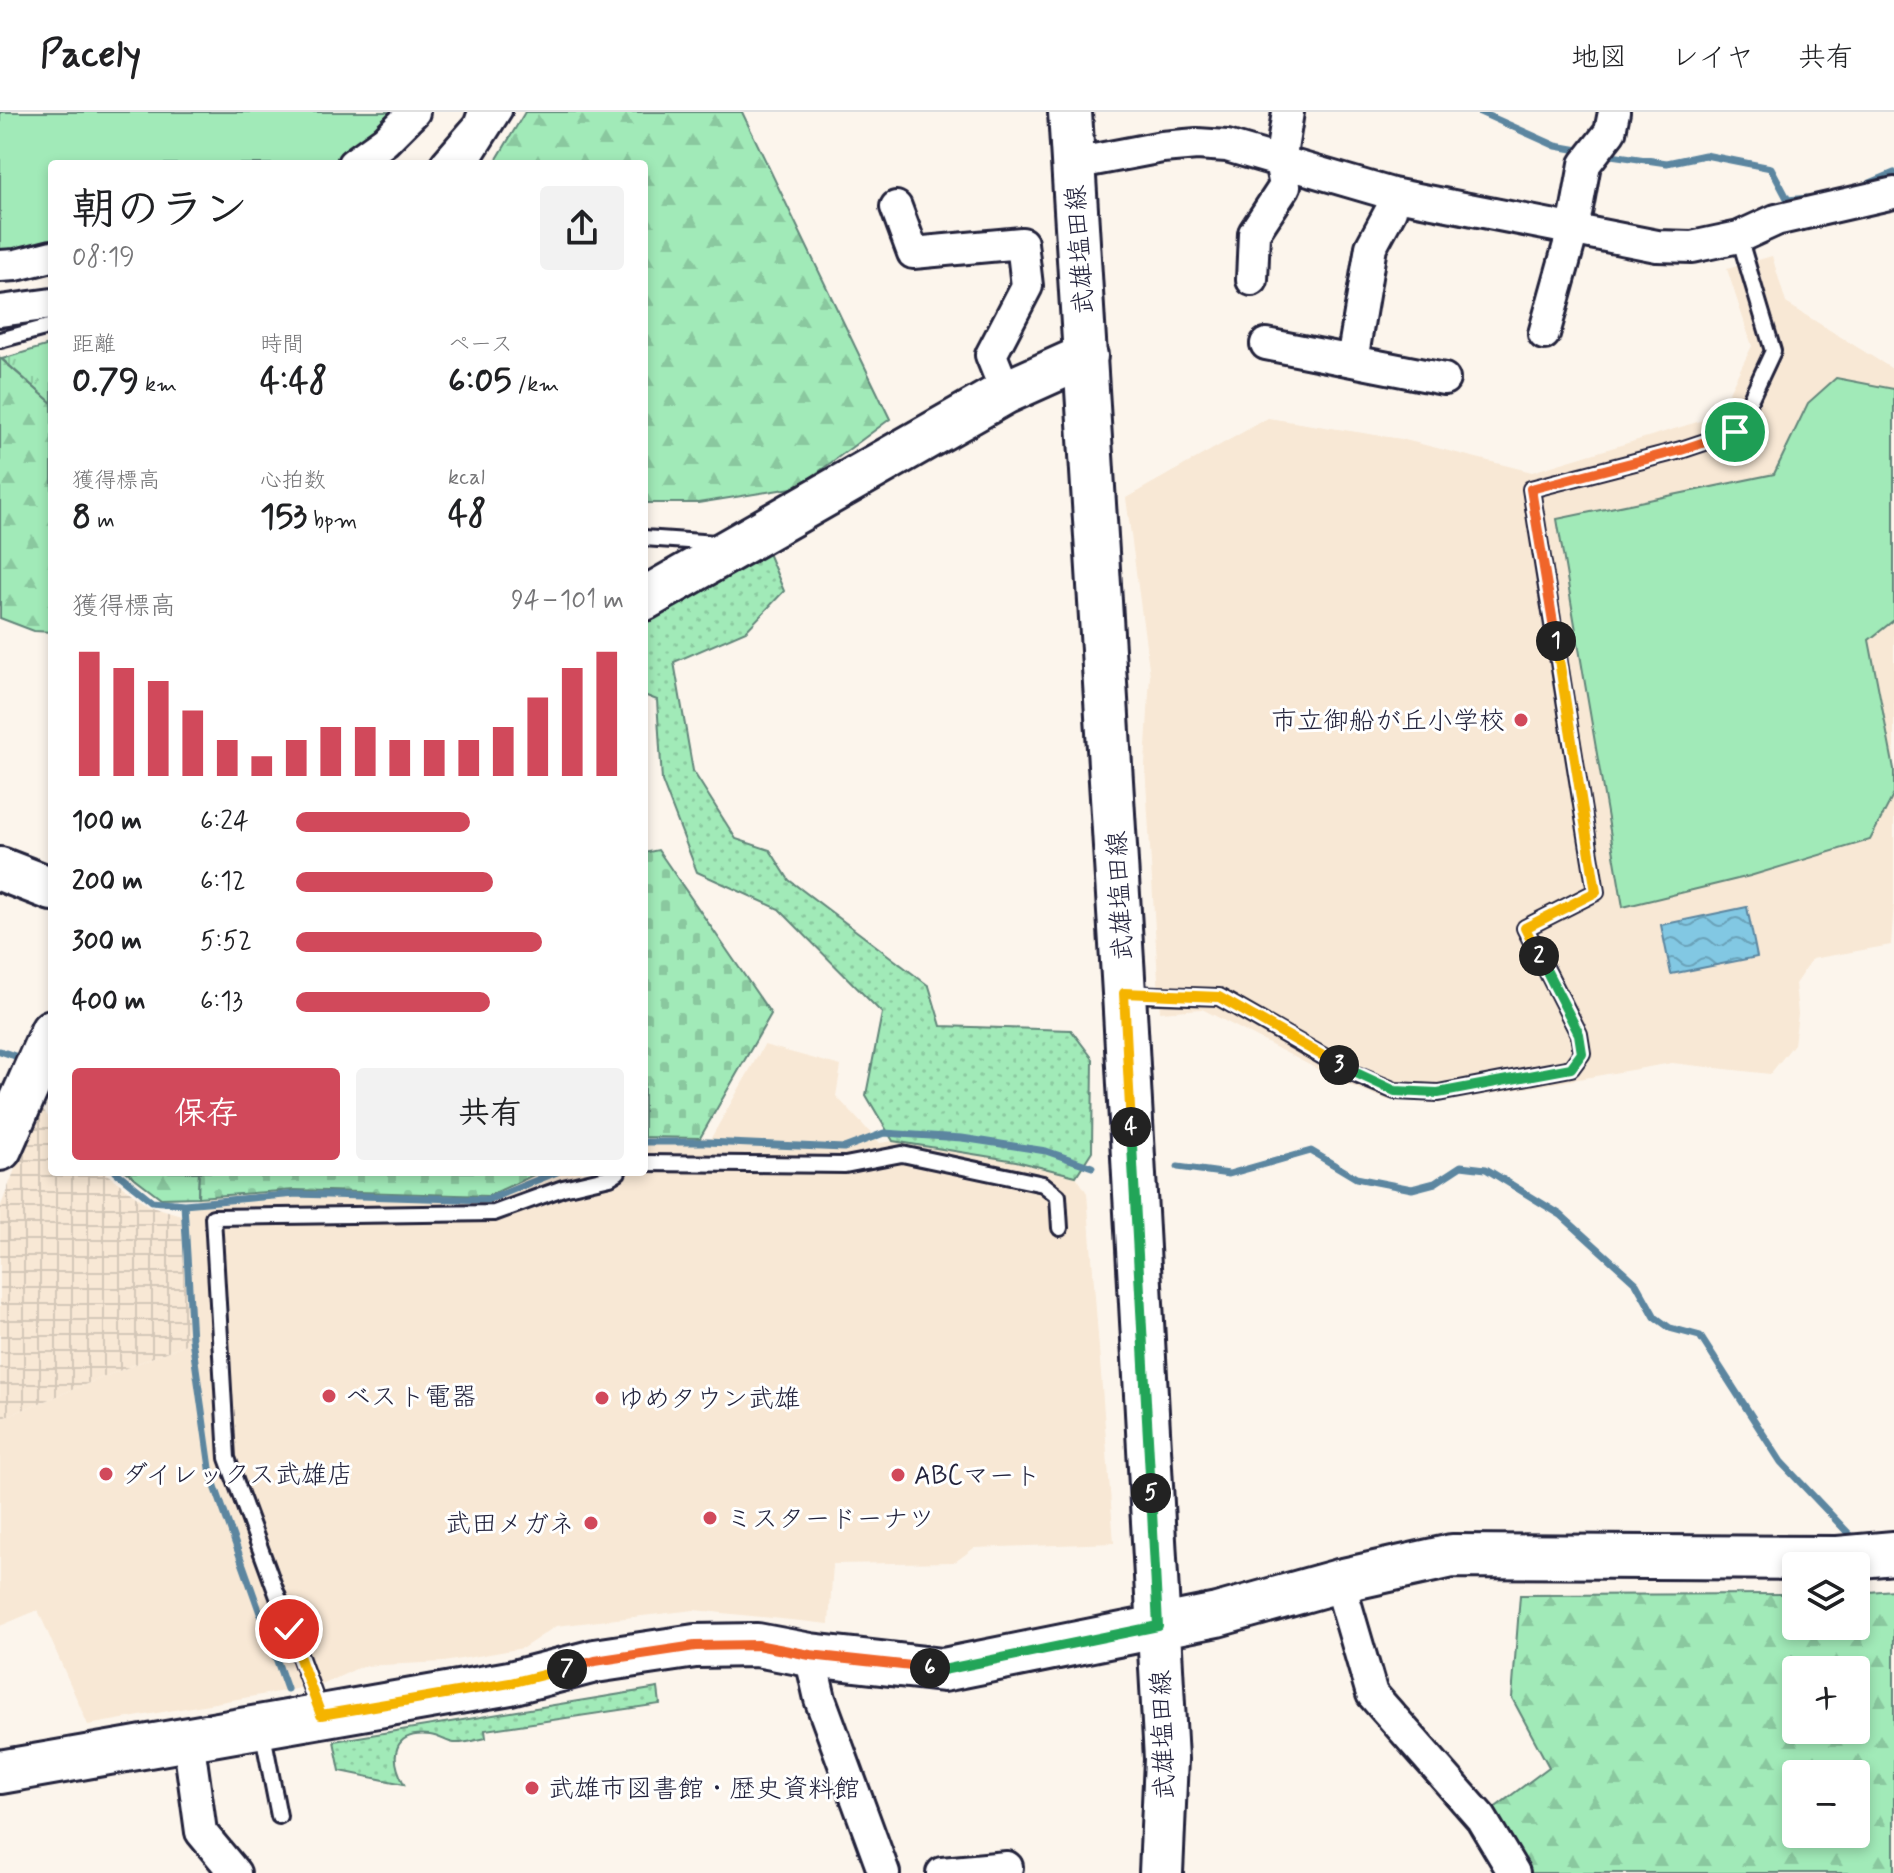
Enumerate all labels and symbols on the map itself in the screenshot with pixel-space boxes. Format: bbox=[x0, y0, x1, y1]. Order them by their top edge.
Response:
street label: 武雄塩田線 bbox=[1060, 184, 1102, 316]
pin bbox=[1701, 398, 1769, 466]
pin: 1 bbox=[1536, 621, 1576, 661]
place label: 市立御船が丘小学校 bbox=[1271, 705, 1505, 739]
marker: 市立御船が丘小学校 bbox=[1512, 711, 1530, 729]
street label: 武雄塩田線 bbox=[1101, 830, 1141, 962]
pin: 2 bbox=[1519, 936, 1559, 976]
pin: 3 bbox=[1319, 1045, 1359, 1085]
pin: 4 bbox=[1111, 1107, 1151, 1147]
place label: ベスト電器 bbox=[345, 1381, 477, 1415]
place label: ゆめタウン武雄 bbox=[618, 1383, 800, 1417]
marker: ベスト電器 bbox=[320, 1387, 338, 1405]
marker: ゆめタウン武雄 bbox=[593, 1389, 611, 1407]
place label: ダイレックス武雄店 bbox=[122, 1459, 353, 1493]
place label: ABCマート bbox=[914, 1460, 1041, 1494]
marker: ダイレックス武雄店 bbox=[97, 1465, 115, 1483]
marker: ABCマート bbox=[889, 1466, 907, 1484]
pin: 5 bbox=[1131, 1473, 1171, 1513]
place label: ミスタードーナツ bbox=[726, 1503, 935, 1537]
place label: 武田メガネ bbox=[445, 1508, 575, 1542]
marker: ミスタードーナツ bbox=[701, 1509, 719, 1527]
marker: 武田メガネ bbox=[582, 1514, 600, 1532]
pin bbox=[255, 1595, 323, 1663]
pin: 6 bbox=[910, 1648, 950, 1688]
pin: 7 bbox=[547, 1649, 587, 1689]
street label: 武雄塩田線 bbox=[1145, 1669, 1183, 1800]
place label: 武雄市図書館・歴史資料館 bbox=[548, 1773, 860, 1807]
marker: 武雄市図書館・歴史資料館 bbox=[523, 1779, 541, 1797]

